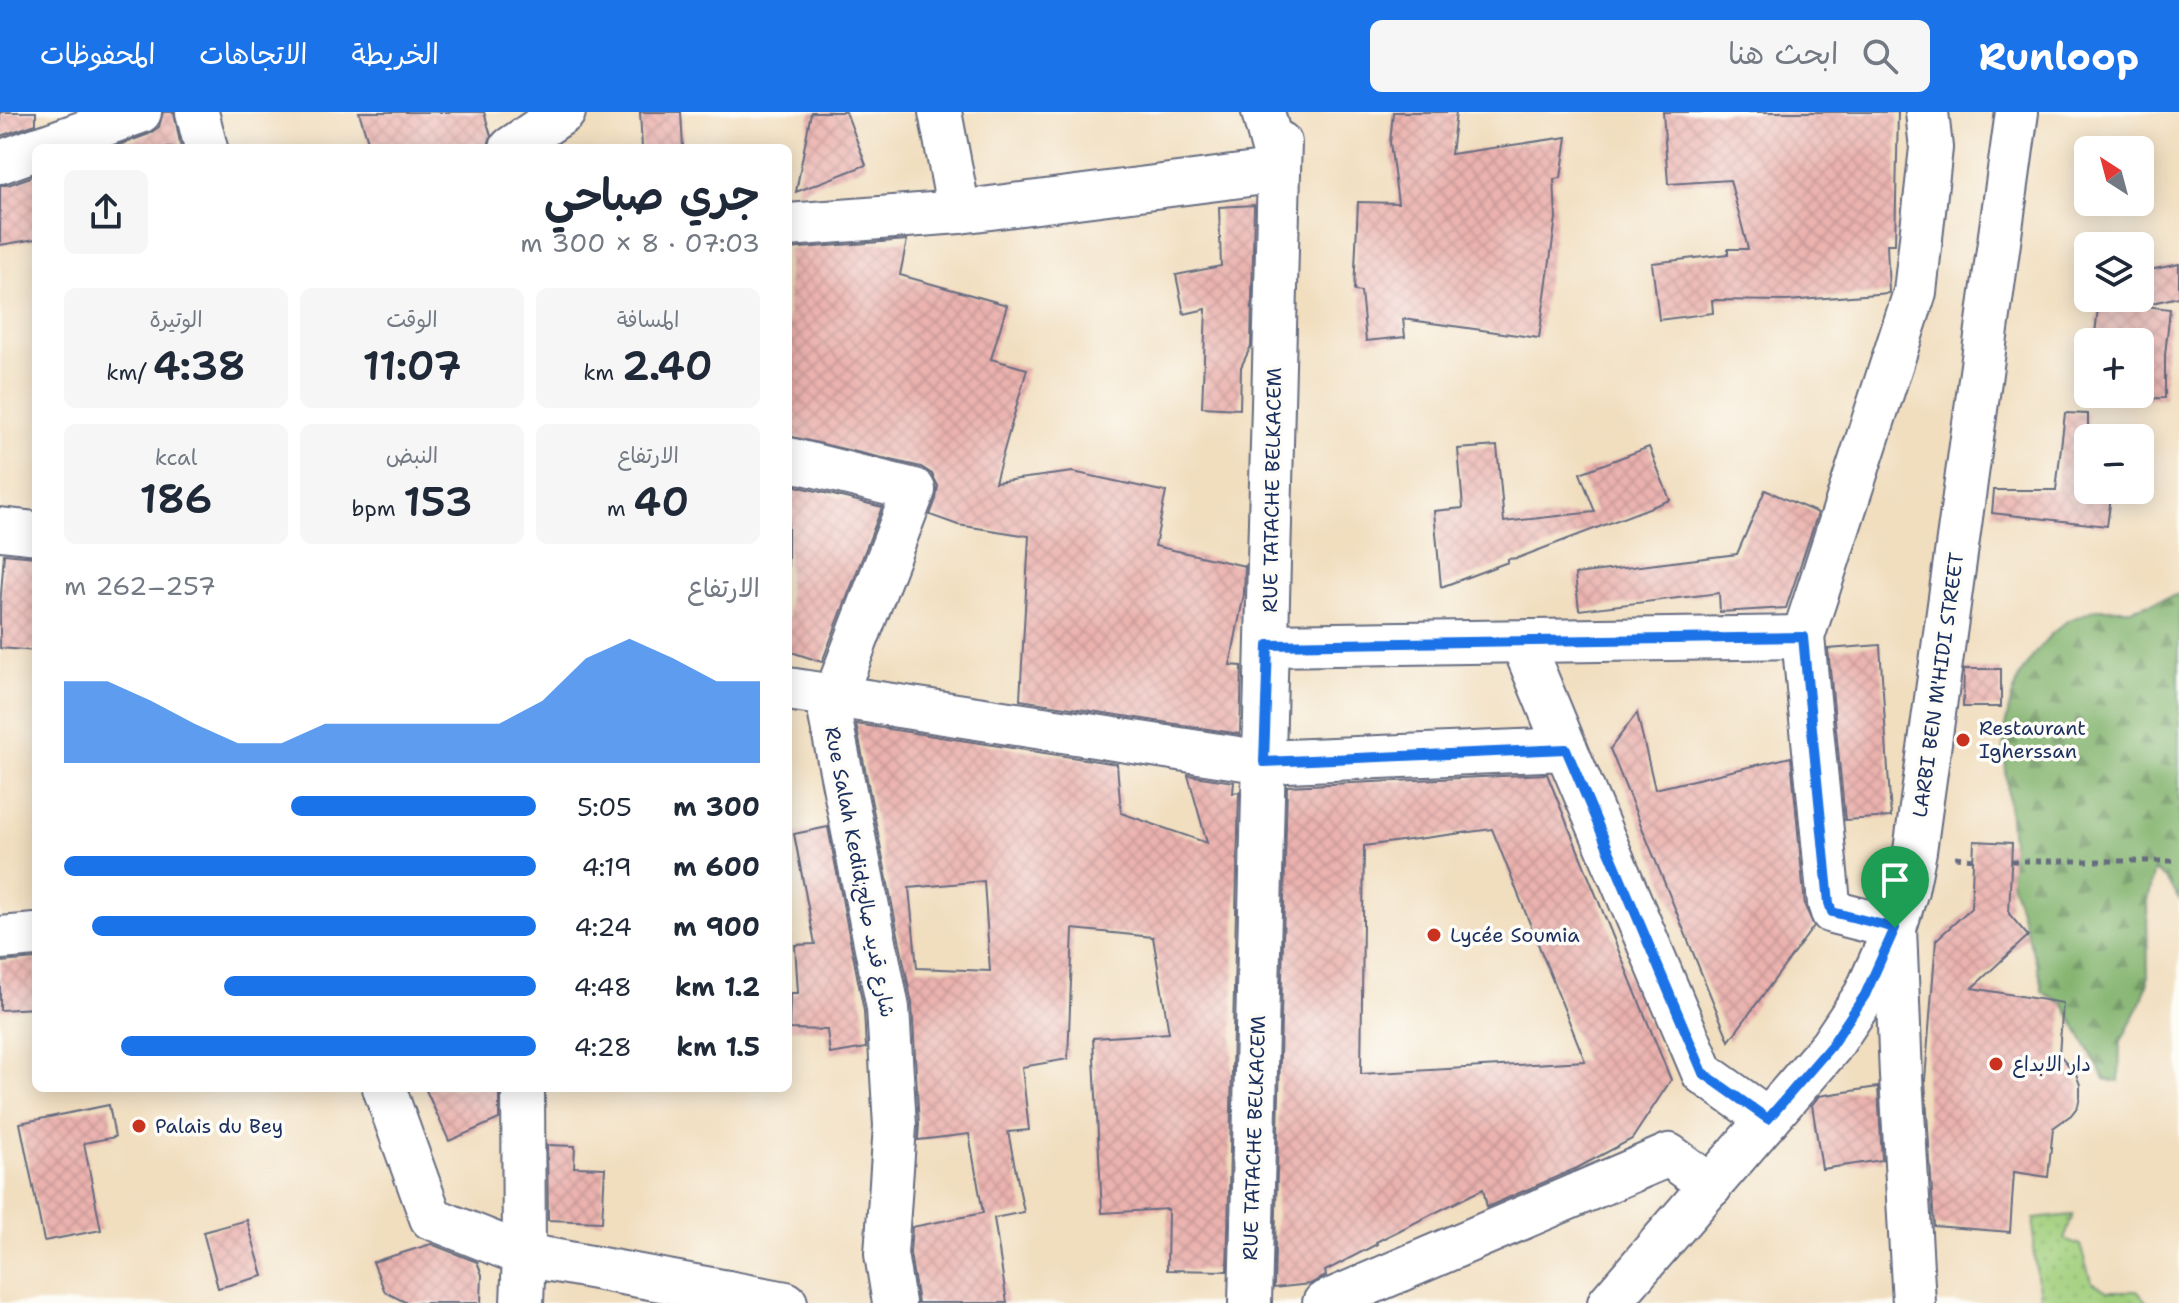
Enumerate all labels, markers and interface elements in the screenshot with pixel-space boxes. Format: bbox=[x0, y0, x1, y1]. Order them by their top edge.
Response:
search box bbox=[1370, 20, 1930, 92]
text: Runloop bbox=[1978, 31, 2139, 82]
text: ابحث هنا bbox=[1728, 33, 1838, 74]
icon: search bbox=[1858, 34, 1902, 78]
text: المحفوظات bbox=[40, 35, 155, 73]
text: الاتجاهات bbox=[199, 35, 307, 73]
text: الخريطة bbox=[351, 35, 439, 73]
north arrow bbox=[2074, 136, 2154, 216]
map controls bbox=[2074, 136, 2154, 504]
text: جري صباحي bbox=[544, 165, 760, 224]
button: share bbox=[64, 170, 148, 254]
text: 07:03 · 8 × 300 m bbox=[520, 225, 760, 260]
button: layers bbox=[2074, 232, 2154, 312]
text: الوتيرة bbox=[149, 305, 203, 334]
text: الوقت bbox=[386, 305, 438, 334]
text: المسافة bbox=[617, 305, 679, 334]
button: + bbox=[2074, 328, 2154, 408]
text: 4:38 bbox=[153, 339, 246, 393]
text: 11:07 bbox=[362, 339, 462, 393]
text: 2.40 bbox=[622, 339, 713, 393]
text: /km bbox=[106, 358, 153, 387]
text: km bbox=[583, 358, 622, 387]
street label: RUE TATACHE BELKACEM bbox=[1257, 367, 1287, 613]
button: − bbox=[2074, 424, 2154, 504]
text: النبض bbox=[386, 441, 438, 470]
text: الارتفاع bbox=[617, 441, 679, 470]
text: kcal bbox=[155, 443, 197, 472]
text: 186 bbox=[140, 472, 212, 526]
text: 153 bbox=[403, 475, 472, 529]
text: 40 bbox=[633, 475, 689, 529]
text: bpm bbox=[352, 494, 403, 523]
text: m bbox=[607, 494, 633, 523]
street label: LARBI BEN M'HIDI STREET bbox=[1907, 551, 1969, 819]
text: 257–262 m bbox=[64, 568, 216, 603]
text: الارتفاع bbox=[687, 570, 760, 605]
place label: Restaurant Igherssan bbox=[1979, 715, 2086, 764]
street label: Rue Salah Kedid;شارع قديد صالح bbox=[818, 724, 901, 1020]
marker: Restaurant Igherssan bbox=[1954, 731, 1972, 749]
text: 5:05 bbox=[577, 789, 632, 824]
text: 300 m bbox=[673, 789, 760, 824]
pin bbox=[1861, 846, 1929, 928]
text: 4:19 bbox=[582, 849, 632, 884]
text: 600 m bbox=[673, 849, 760, 884]
icon: arrive bbox=[1873, 858, 1917, 902]
text: 4:24 bbox=[574, 909, 632, 944]
text: 900 m bbox=[673, 909, 760, 944]
place label: Lycée Soumia bbox=[1450, 922, 1580, 948]
marker: Lycée Soumia bbox=[1425, 926, 1443, 944]
text: 4:48 bbox=[574, 969, 632, 1004]
text: 1.2 km bbox=[675, 969, 760, 1004]
street label: RUE TATACHE BELKACEM bbox=[1237, 1015, 1271, 1261]
text: 4:28 bbox=[573, 1029, 632, 1064]
text: 1.5 km bbox=[676, 1029, 760, 1064]
place label: دار الابداع bbox=[2012, 1051, 2091, 1078]
marker: دار الابداع bbox=[1987, 1055, 2005, 1073]
place label: Palais du Bey bbox=[155, 1113, 283, 1139]
marker: Palais du Bey bbox=[130, 1117, 148, 1135]

